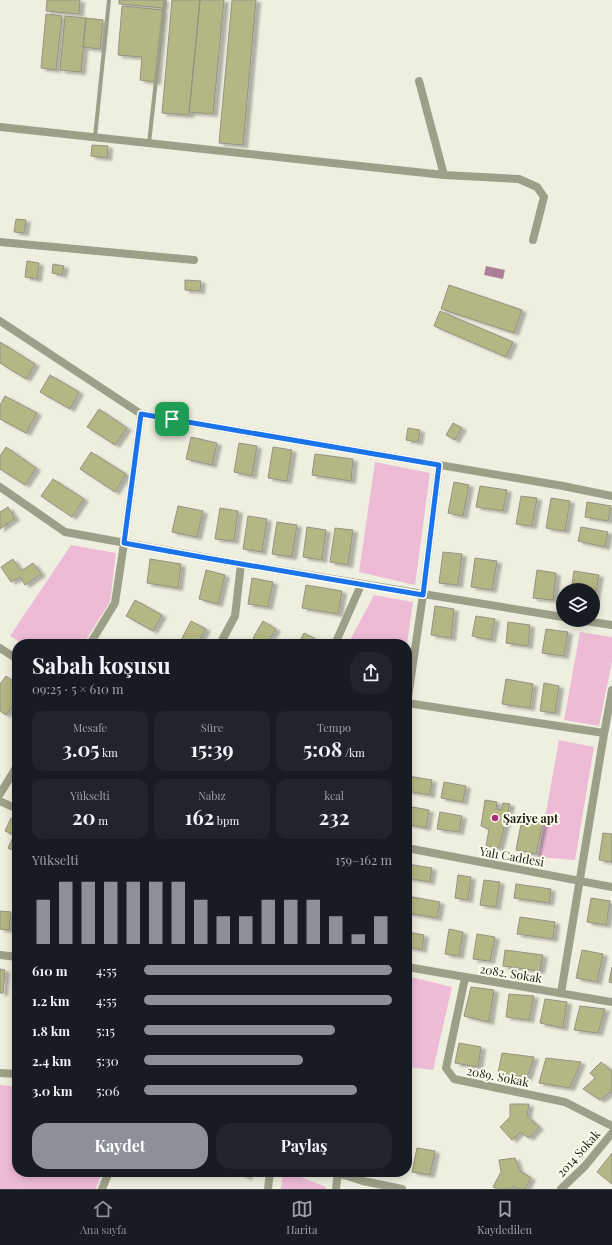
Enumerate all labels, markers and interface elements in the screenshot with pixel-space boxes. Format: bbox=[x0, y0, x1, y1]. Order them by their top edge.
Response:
pin bbox=[155, 402, 189, 436]
icon: arrive bbox=[161, 408, 183, 430]
map controls bbox=[556, 583, 600, 627]
button: layers bbox=[556, 583, 600, 627]
text: Sabah koşusu bbox=[32, 650, 171, 680]
button: share bbox=[350, 652, 392, 694]
text: 09:25 · 5 × 610 m bbox=[32, 680, 124, 697]
text: Mesafe bbox=[73, 720, 107, 735]
text: Süre bbox=[201, 720, 223, 735]
text: Tempo bbox=[317, 720, 351, 735]
text: 3.05 bbox=[62, 735, 100, 762]
text: 15:39 bbox=[190, 735, 234, 762]
text: 5:08 bbox=[303, 735, 342, 762]
text: km bbox=[100, 745, 118, 760]
text: /km bbox=[342, 745, 365, 760]
text: Yükselti bbox=[70, 788, 110, 803]
text: Nabız bbox=[198, 788, 226, 803]
text: kcal bbox=[324, 788, 344, 803]
text: 20 bbox=[72, 803, 95, 830]
text: 162 bbox=[185, 803, 214, 830]
text: 232 bbox=[319, 803, 349, 830]
place label: Şaziye apt bbox=[503, 810, 559, 826]
text: m bbox=[95, 813, 108, 828]
text: bpm bbox=[214, 813, 239, 828]
marker: Şaziye apt bbox=[490, 813, 500, 823]
street label: Yalı Caddesi bbox=[477, 842, 546, 870]
text: Yükselti bbox=[32, 851, 79, 868]
text: 159–162 m bbox=[335, 851, 392, 868]
street label: 2082. Sokak bbox=[479, 960, 544, 986]
text: 610 m bbox=[32, 962, 67, 979]
text: 4:55 bbox=[96, 962, 117, 979]
text: 1.2 km bbox=[32, 992, 69, 1009]
text: 4:55 bbox=[96, 992, 117, 1009]
text: 1.8 km bbox=[32, 1022, 70, 1039]
text: 5:15 bbox=[96, 1022, 115, 1039]
text: 2.4 km bbox=[32, 1052, 71, 1069]
text: 5:30 bbox=[96, 1052, 119, 1069]
street label: 2089. Sokak bbox=[465, 1062, 531, 1090]
text: 3.0 km bbox=[32, 1082, 72, 1099]
text: 5:06 bbox=[96, 1082, 119, 1099]
button: Kaydet bbox=[32, 1123, 208, 1169]
button: Paylaş bbox=[216, 1123, 392, 1169]
street label: 2014 Sokak bbox=[553, 1126, 604, 1180]
tab: Ana sayfa bbox=[80, 1198, 126, 1237]
tab: Harita bbox=[286, 1198, 317, 1237]
tab: Kaydedilen bbox=[477, 1198, 532, 1237]

